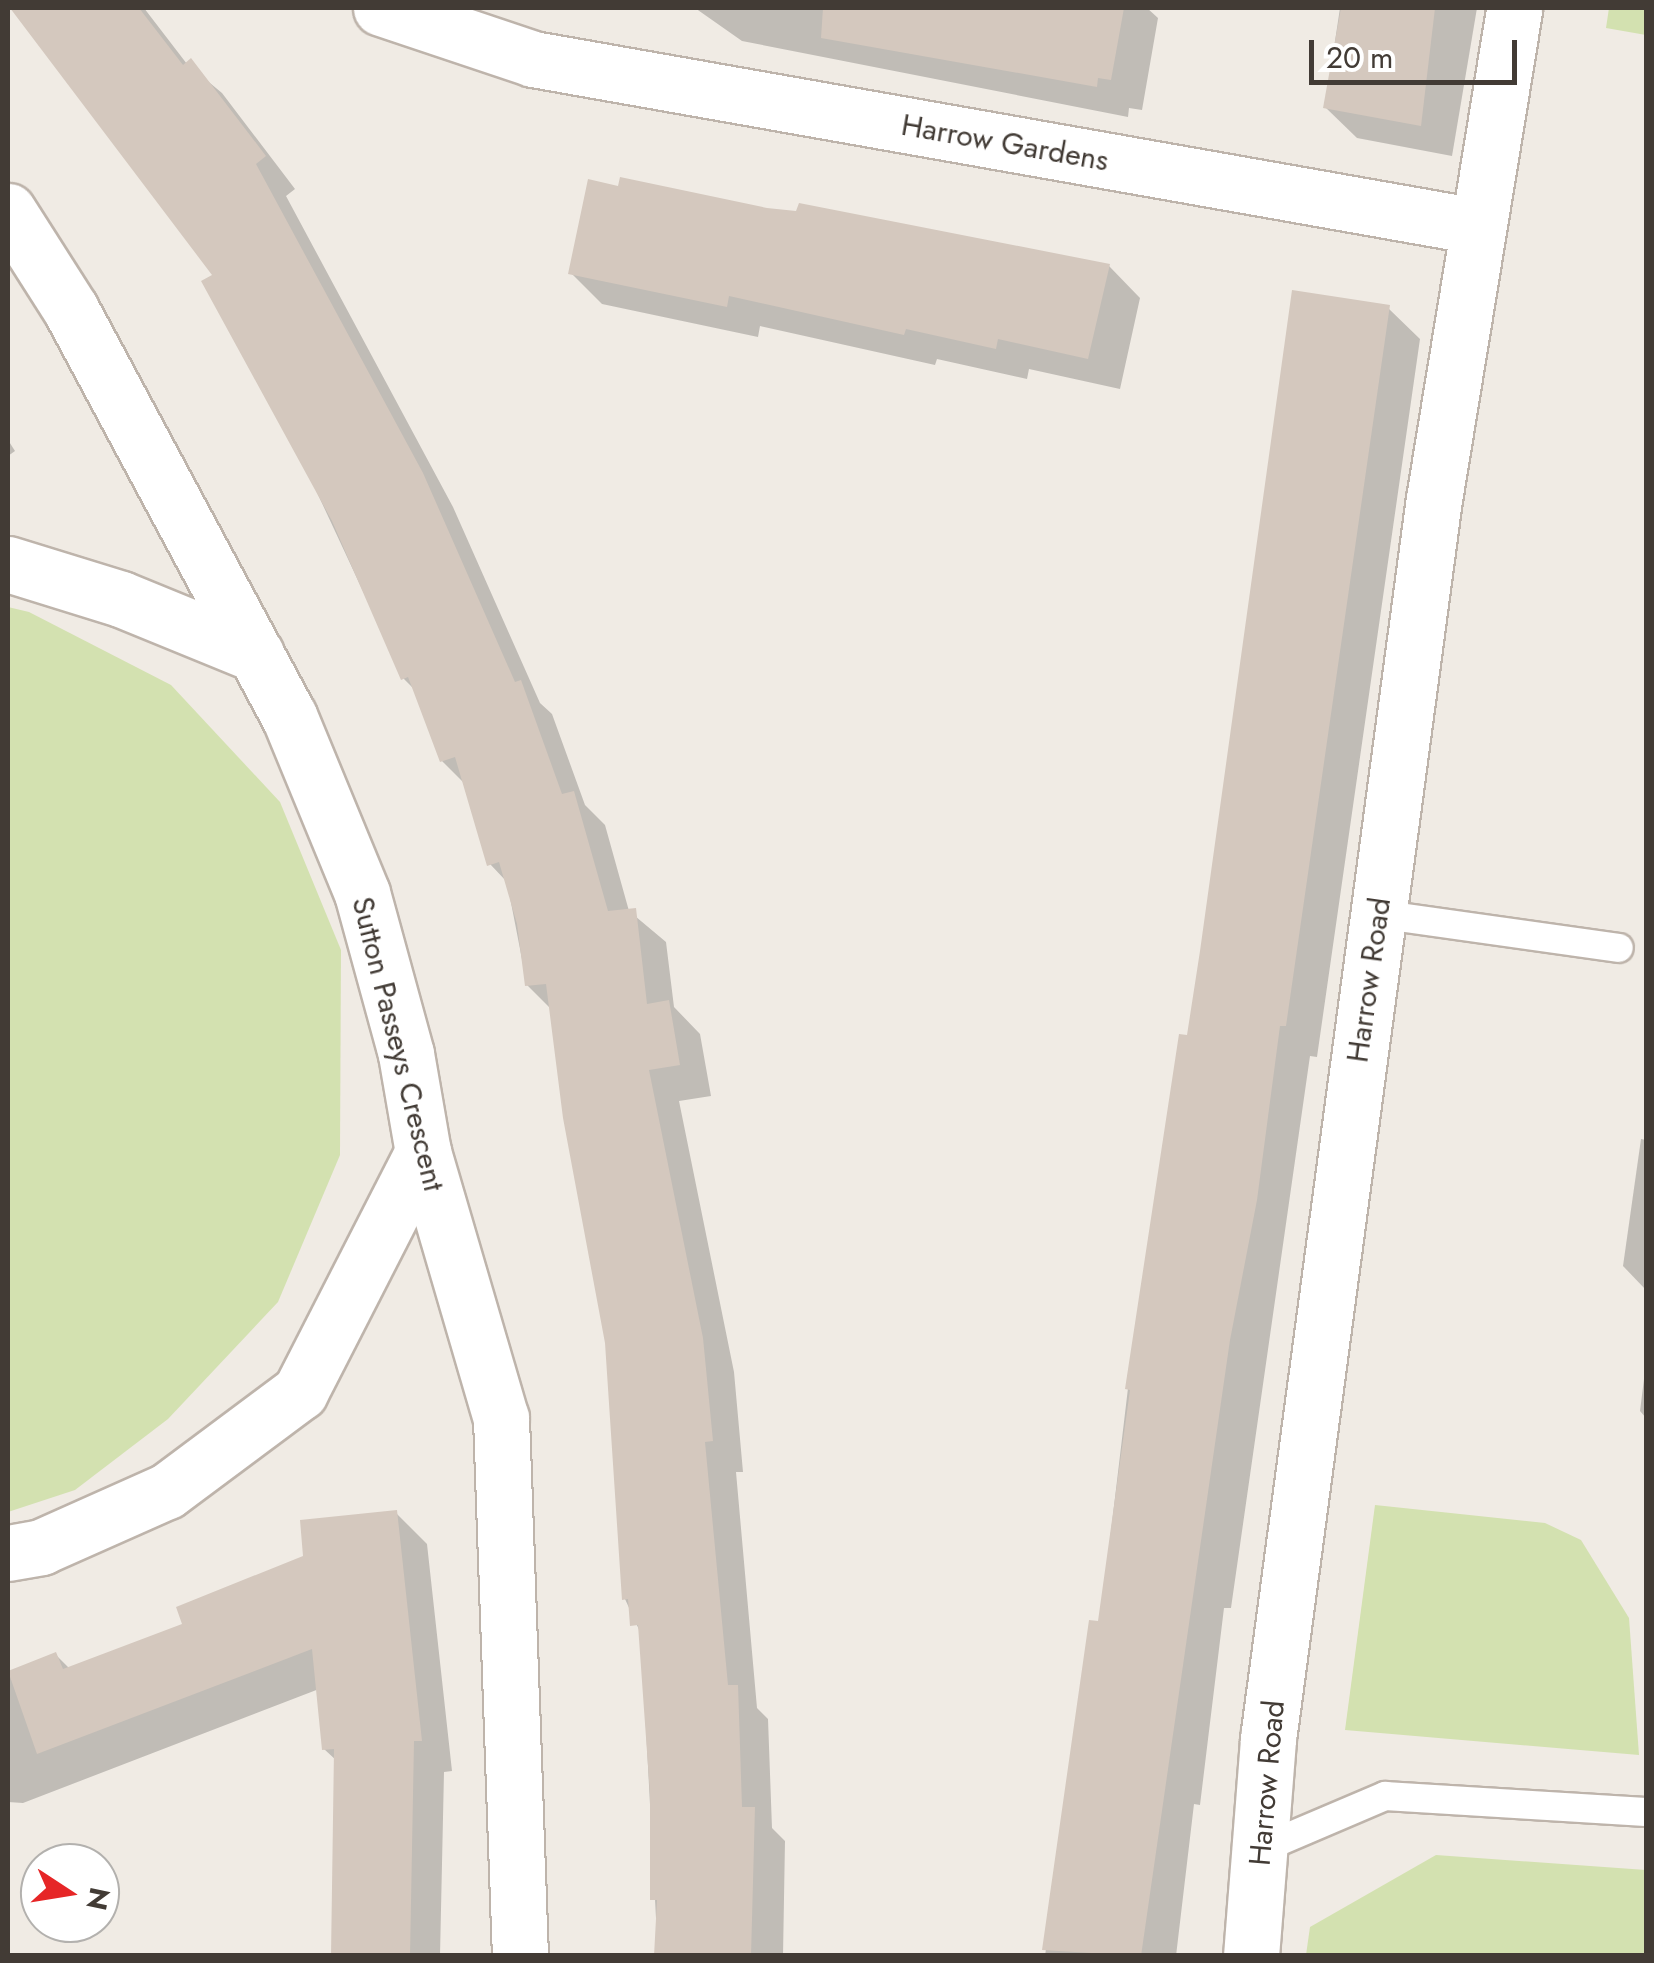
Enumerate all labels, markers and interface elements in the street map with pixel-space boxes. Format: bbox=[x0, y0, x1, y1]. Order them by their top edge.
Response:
scale bar bbox=[1314, 20, 1522, 82]
text: 20 m bbox=[1326, 36, 1393, 79]
street label: Harrow Gardens bbox=[899, 107, 1111, 179]
street label: Sutton Passeys Crescent bbox=[344, 893, 452, 1195]
street label: Harrow Road bbox=[1340, 895, 1398, 1065]
street label: Harrow Road bbox=[1242, 1699, 1292, 1867]
north arrow bbox=[20, 1843, 120, 1943]
text: N bbox=[76, 1884, 120, 1914]

